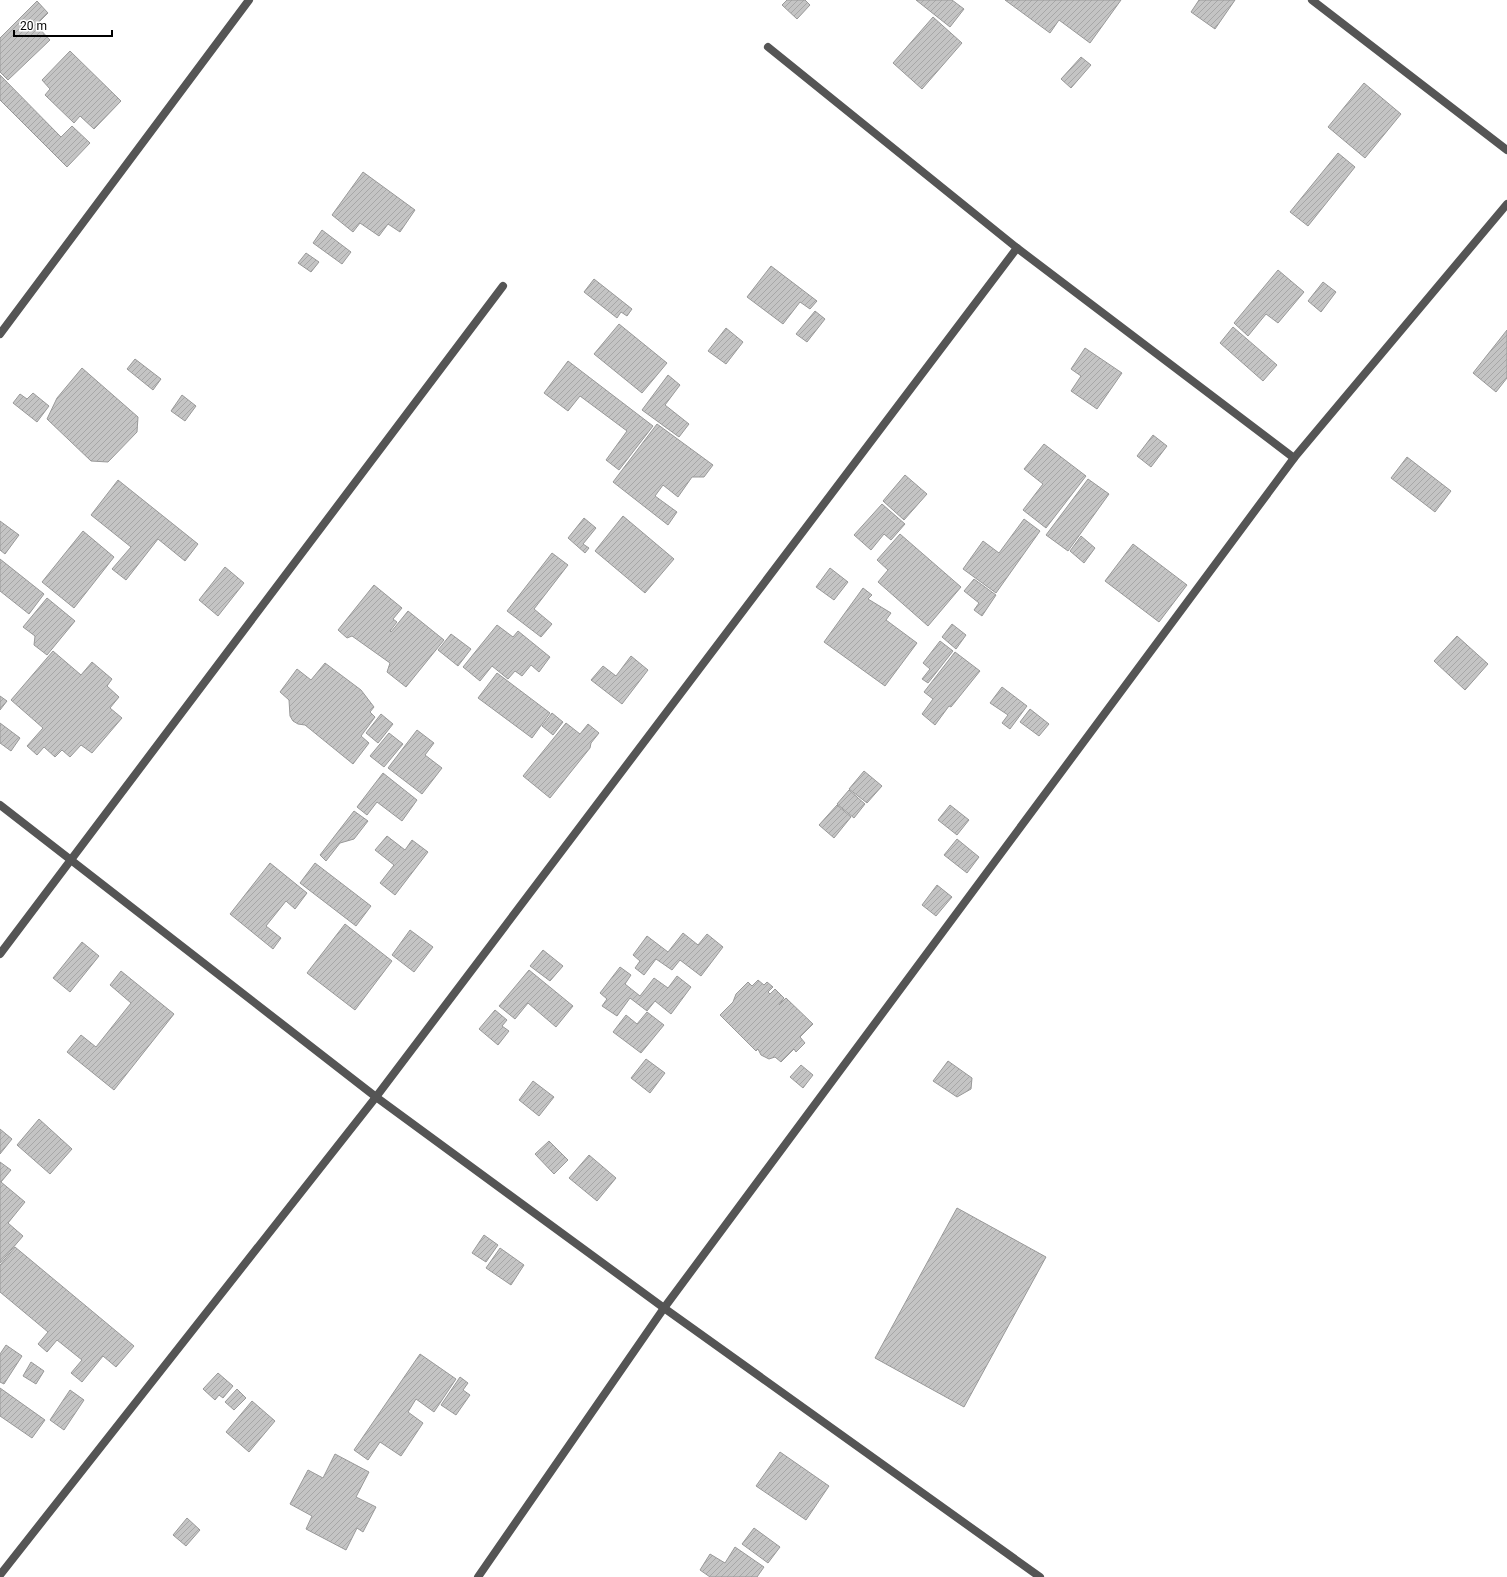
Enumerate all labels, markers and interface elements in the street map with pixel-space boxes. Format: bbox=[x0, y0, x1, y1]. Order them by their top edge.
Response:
scale bar bbox=[14, 12, 112, 38]
text: 20 m bbox=[20, 19, 47, 33]

